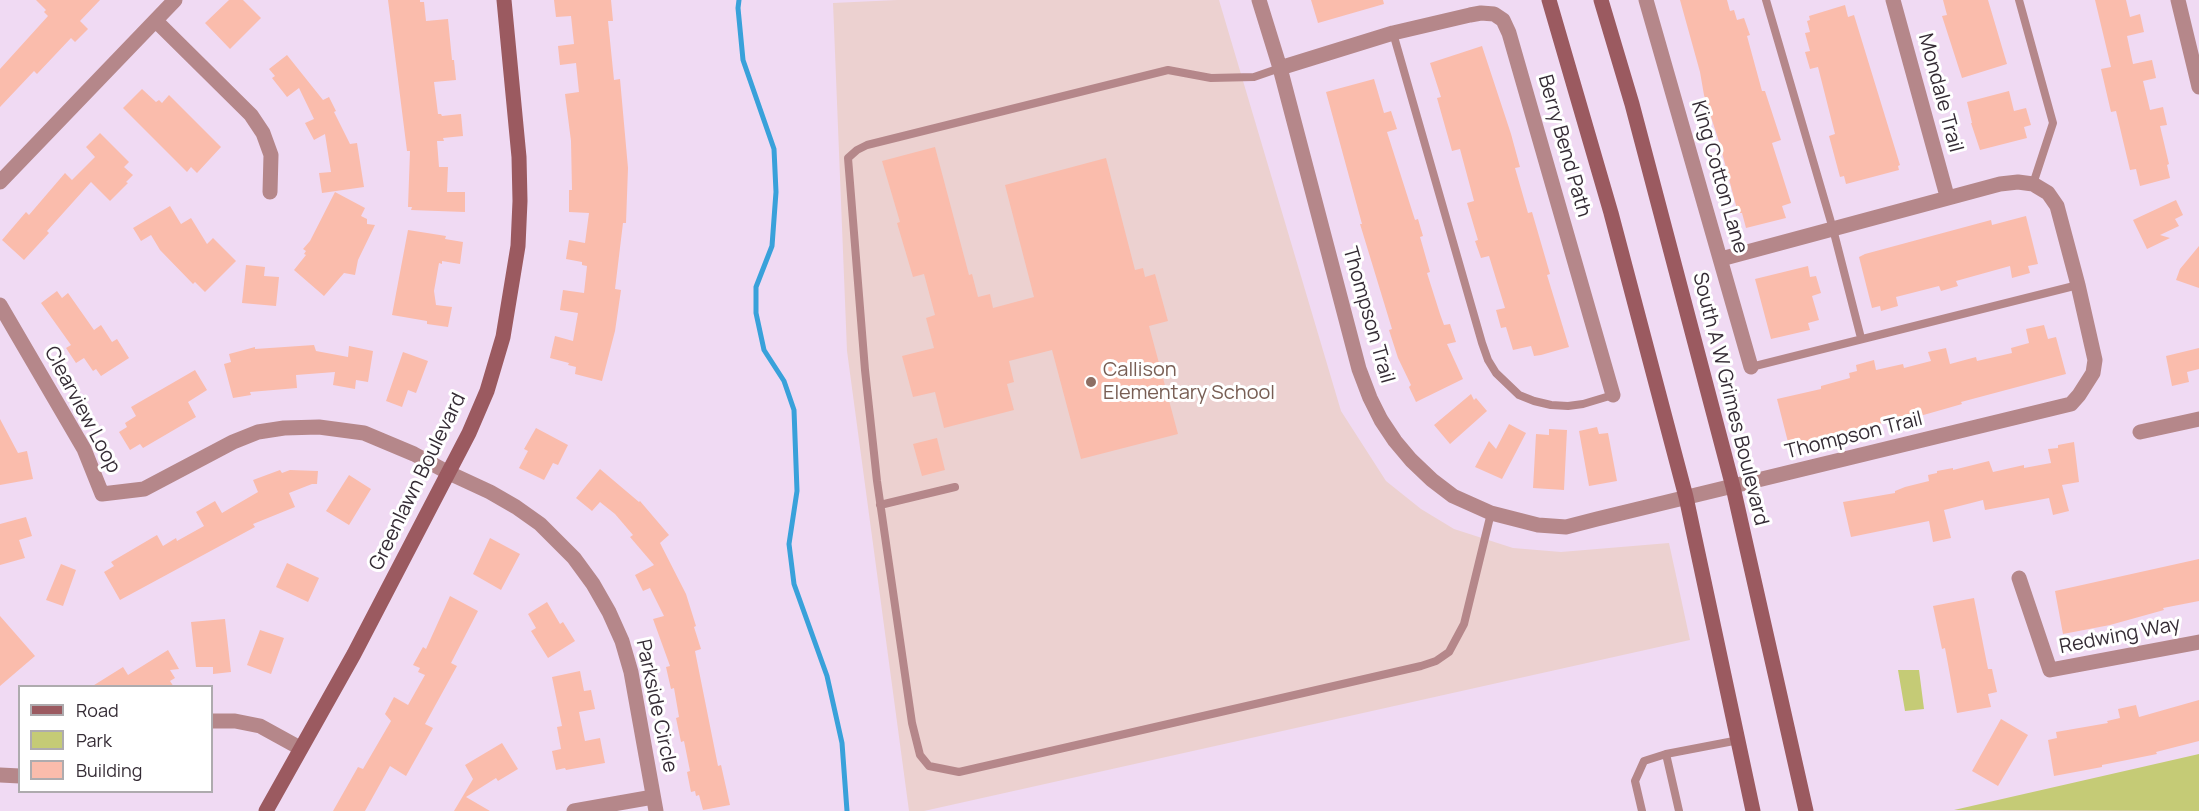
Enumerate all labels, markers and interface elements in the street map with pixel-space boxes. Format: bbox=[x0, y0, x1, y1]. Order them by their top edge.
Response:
street label: Mondale Trail bbox=[1913, 31, 1967, 155]
street label: Berry Bend Path bbox=[1532, 72, 1596, 220]
street label: King Cotton Lane bbox=[1686, 98, 1752, 256]
street label: Thompson Trail bbox=[1337, 244, 1399, 386]
street label: South A W Grimes Boulevard bbox=[1687, 270, 1773, 528]
street label: Clearview Loop bbox=[39, 343, 125, 477]
place label: Callison Elementary School bbox=[1103, 358, 1275, 405]
marker: Callison Elementary School bbox=[1084, 375, 1098, 389]
street label: Greenlawn Boulevard bbox=[365, 389, 471, 575]
street label: Thompson Trail bbox=[1783, 407, 1925, 465]
street label: Redwing Way bbox=[2057, 613, 2183, 659]
street label: Parkside Circle bbox=[630, 637, 682, 775]
legend bbox=[18, 685, 213, 793]
text: Road bbox=[76, 698, 119, 722]
text: Park bbox=[76, 728, 112, 752]
text: Building bbox=[76, 758, 142, 782]

